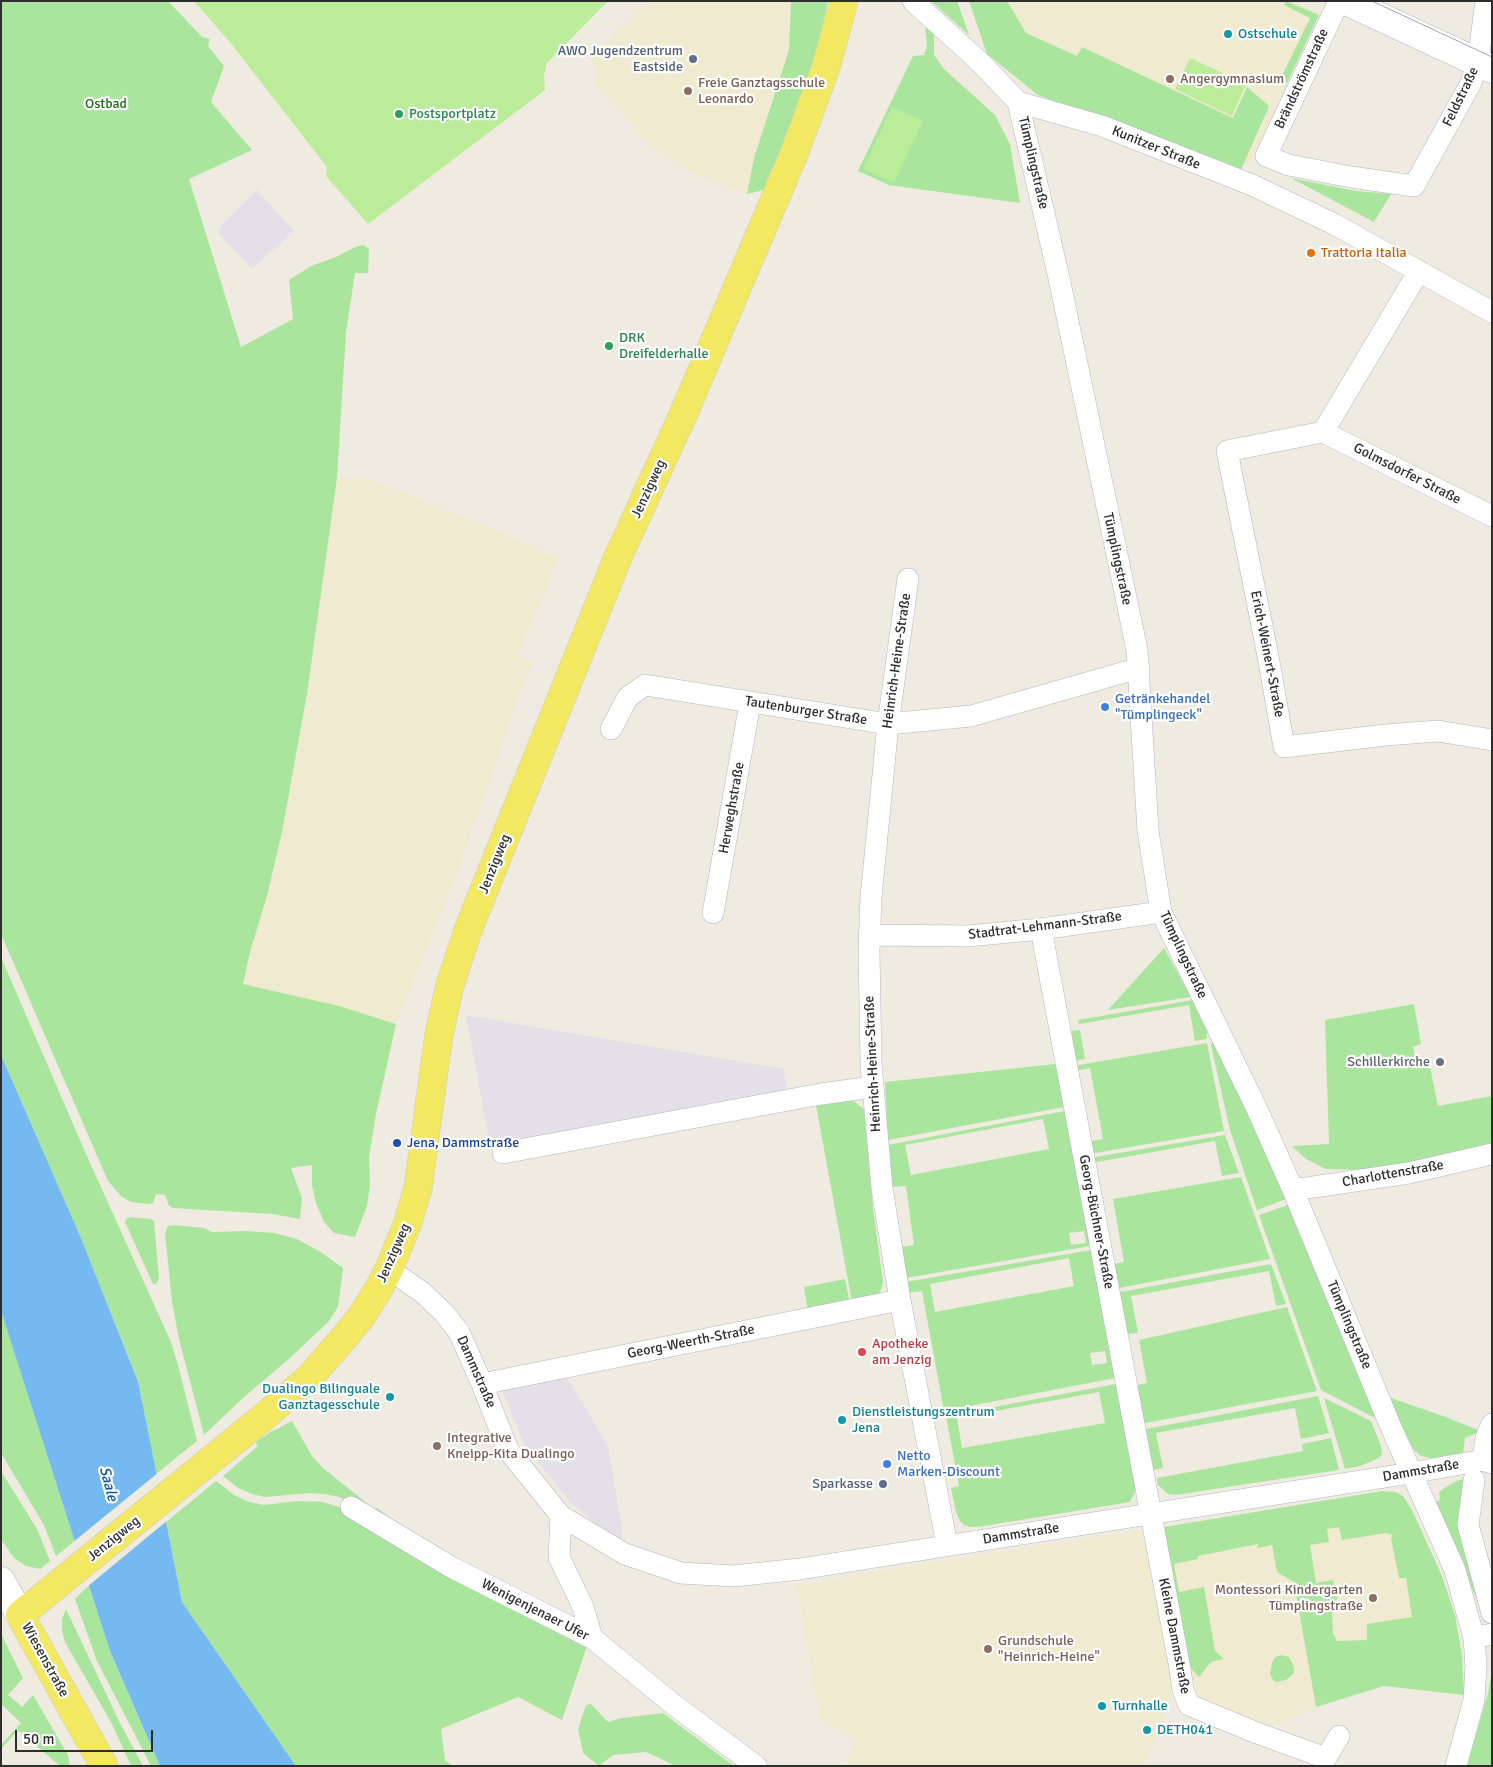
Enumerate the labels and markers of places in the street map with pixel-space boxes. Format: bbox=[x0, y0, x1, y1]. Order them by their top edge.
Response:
place label: Ostschule bbox=[1238, 26, 1297, 42]
marker: Ostschule bbox=[1222, 28, 1234, 40]
place label: AWO Jugendzentrum Eastside bbox=[558, 43, 683, 75]
marker: AWO Jugendzentrum Eastside bbox=[687, 53, 699, 65]
place label: Angergymnasium bbox=[1180, 71, 1284, 87]
marker: Angergymnasium bbox=[1164, 73, 1176, 85]
place label: Freie Ganztagsschule Leonardo bbox=[698, 75, 825, 108]
marker: Freie Ganztagsschule Leonardo bbox=[682, 85, 694, 97]
place label: Postsportplatz bbox=[409, 106, 496, 122]
marker: Postsportplatz bbox=[393, 108, 405, 120]
place label: Trattoria Italia bbox=[1321, 245, 1407, 261]
marker: Trattoria Italia bbox=[1305, 247, 1317, 259]
place label: DRK Dreifelderhalle bbox=[619, 330, 709, 362]
marker: DRK Dreifelderhalle bbox=[603, 340, 615, 352]
place label: Getränkehandel "Tümplingeck" bbox=[1115, 691, 1210, 724]
marker: Getränkehandel "Tümplingeck" bbox=[1099, 701, 1111, 713]
place label: Schillerkirche bbox=[1347, 1054, 1430, 1070]
marker: Schillerkirche bbox=[1434, 1056, 1446, 1068]
place label: Jena, Dammstraße bbox=[407, 1135, 519, 1151]
marker: Jena, Dammstraße bbox=[391, 1137, 403, 1149]
place label: Apotheke am Jenzig bbox=[872, 1336, 932, 1368]
marker: Apotheke am Jenzig bbox=[856, 1346, 868, 1358]
place label: Dualingo Bilinguale Ganztagesschule bbox=[262, 1381, 380, 1414]
marker: Dualingo Bilinguale Ganztagesschule bbox=[384, 1391, 396, 1403]
place label: Dienstleistungszentrum Jena bbox=[852, 1404, 995, 1436]
marker: Dienstleistungszentrum Jena bbox=[836, 1414, 848, 1426]
place label: Integrative Kneipp-Kita Dualingo bbox=[447, 1430, 575, 1462]
marker: Integrative Kneipp-Kita Dualingo bbox=[431, 1440, 443, 1452]
place label: Netto Marken-Discount bbox=[897, 1448, 1000, 1480]
marker: Netto Marken-Discount bbox=[881, 1458, 893, 1470]
place label: Sparkasse bbox=[812, 1476, 873, 1492]
marker: Sparkasse bbox=[877, 1478, 889, 1490]
place label: Montessori Kindergarten Tümplingstraße bbox=[1215, 1582, 1363, 1614]
marker: Montessori Kindergarten Tümplingstraße bbox=[1367, 1592, 1379, 1604]
place label: Grundschule "Heinrich-Heine" bbox=[998, 1633, 1100, 1665]
marker: Grundschule "Heinrich-Heine" bbox=[982, 1643, 994, 1655]
place label: Turnhalle bbox=[1112, 1698, 1168, 1714]
marker: Turnhalle bbox=[1096, 1700, 1108, 1712]
place label: DETH041 bbox=[1157, 1722, 1213, 1738]
marker: DETH041 bbox=[1141, 1724, 1153, 1736]

